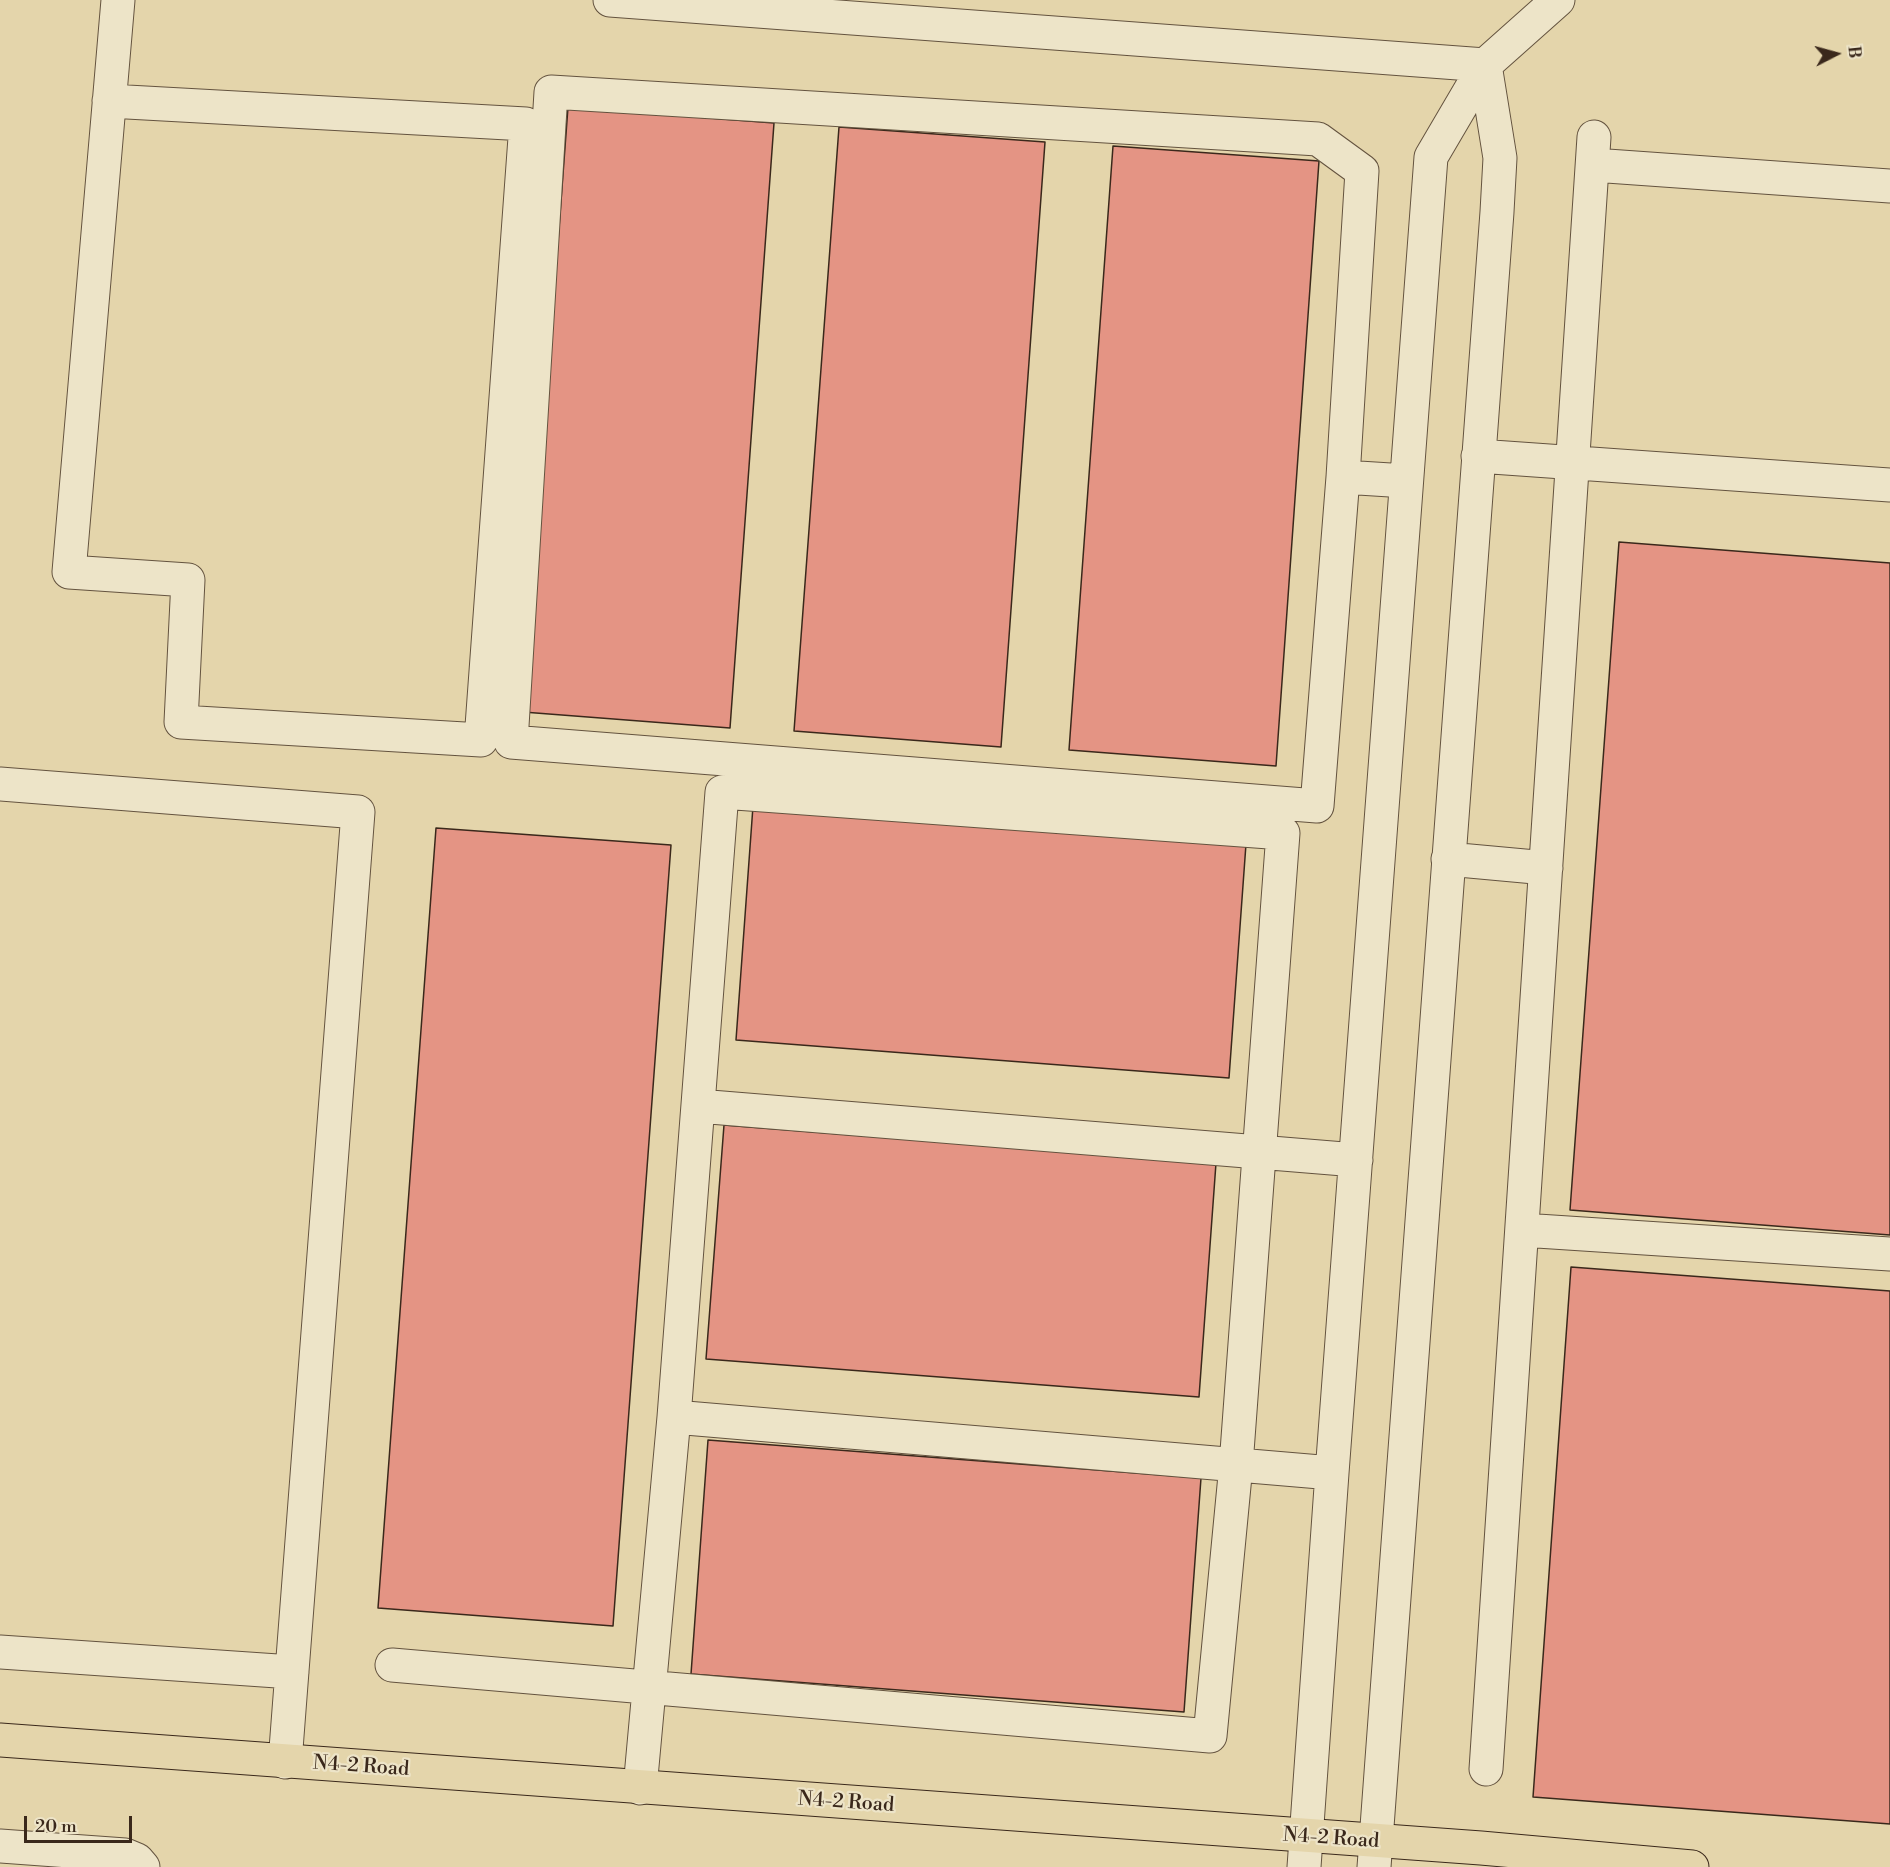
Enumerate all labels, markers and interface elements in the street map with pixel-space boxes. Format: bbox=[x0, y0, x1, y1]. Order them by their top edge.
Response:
north arrow bbox=[1806, 24, 1866, 84]
text: B bbox=[1843, 45, 1864, 59]
street label: N4-2 Road bbox=[312, 1752, 410, 1782]
street label: N4-2 Road bbox=[797, 1788, 895, 1818]
scale bar bbox=[27, 1804, 135, 1842]
text: 20 m bbox=[35, 1815, 77, 1838]
street label: N4-2 Road bbox=[1282, 1824, 1380, 1854]

